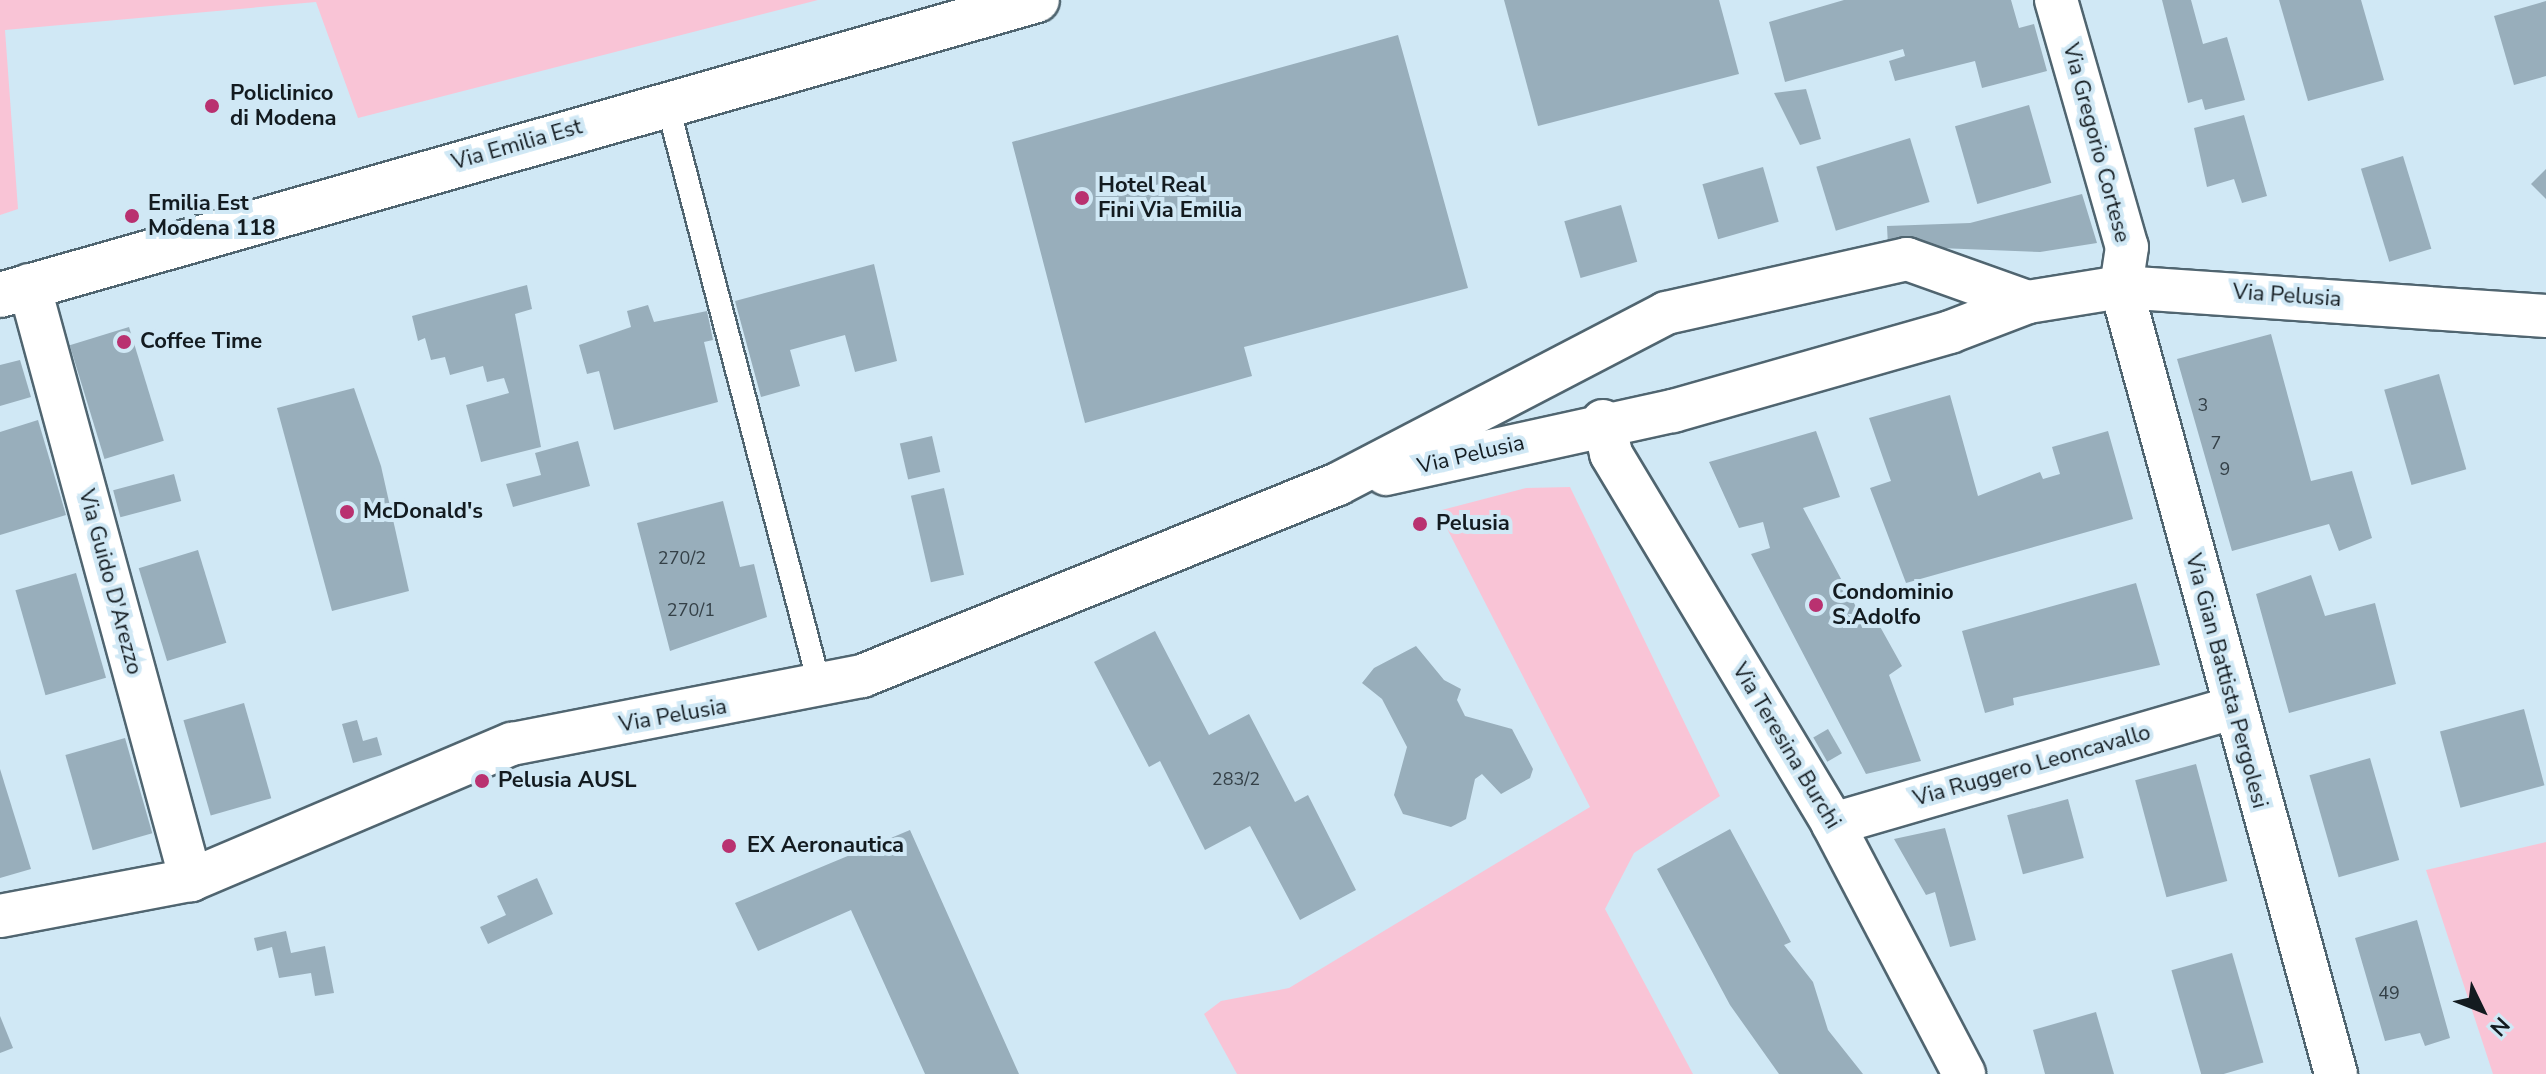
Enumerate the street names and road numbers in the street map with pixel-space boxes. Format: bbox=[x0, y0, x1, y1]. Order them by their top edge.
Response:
street label: Via Gregorio Cortese bbox=[2057, 40, 2135, 246]
street label: Via Emilia Est bbox=[449, 114, 585, 176]
street label: Via Pelusia bbox=[2232, 279, 2342, 313]
street label: Via Pelusia bbox=[1415, 430, 1527, 480]
street label: Via Guido D'Arezzo bbox=[73, 486, 147, 678]
street label: Via Gian Battista Pergolesi bbox=[2179, 551, 2273, 811]
street label: Via Teresina Burchi bbox=[1726, 658, 1846, 834]
street label: Via Pelusia bbox=[617, 694, 729, 738]
street label: Via Ruggero Leoncavallo bbox=[1910, 719, 2154, 813]

